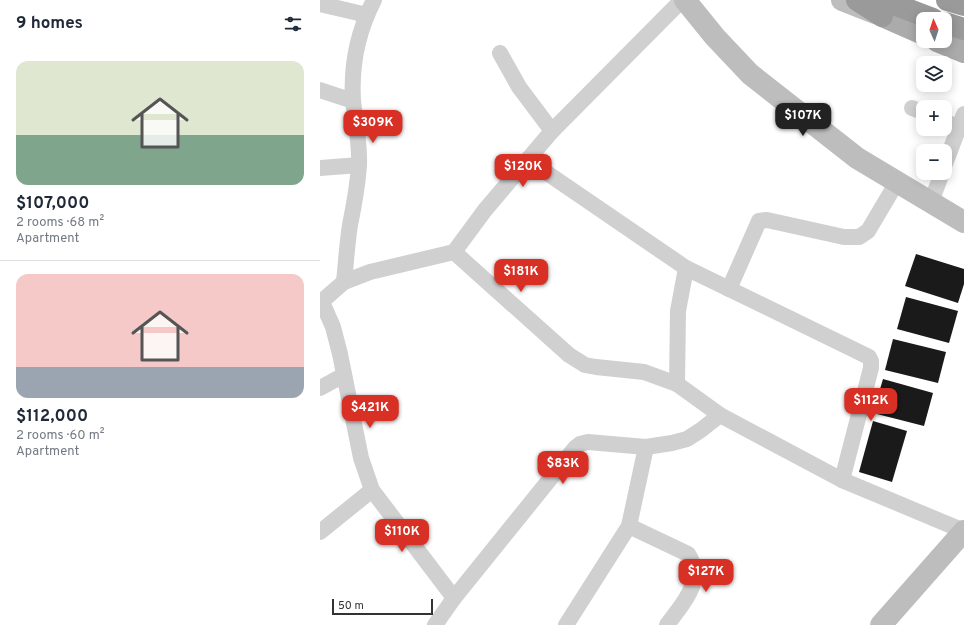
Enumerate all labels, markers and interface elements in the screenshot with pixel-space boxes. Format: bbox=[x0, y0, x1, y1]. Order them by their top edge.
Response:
north arrow bbox=[916, 12, 952, 48]
map controls bbox=[916, 12, 952, 180]
text: 9 homes bbox=[16, 13, 83, 35]
icon: filters bbox=[282, 13, 304, 35]
button: layers bbox=[916, 56, 952, 92]
icon: home bbox=[124, 87, 196, 159]
button: + bbox=[916, 100, 952, 136]
pin: $107K bbox=[775, 103, 831, 137]
text: $107K bbox=[784, 108, 822, 124]
pin: $309K bbox=[345, 110, 401, 144]
text: $309K bbox=[352, 115, 394, 131]
button: − bbox=[916, 144, 952, 180]
pin: $120K bbox=[495, 154, 551, 188]
text: $120K bbox=[504, 159, 542, 175]
text: $107,000 bbox=[16, 193, 89, 215]
text: 2 rooms · 68 m² bbox=[16, 215, 104, 231]
text: Apartment bbox=[16, 231, 79, 247]
pin: $181K bbox=[493, 259, 549, 293]
text: $181K bbox=[503, 264, 539, 280]
icon: home bbox=[124, 300, 196, 372]
pin: $112K bbox=[843, 388, 899, 422]
text: $112K bbox=[853, 393, 889, 409]
pin: $421K bbox=[342, 395, 398, 429]
text: $421K bbox=[351, 400, 389, 416]
text: $112,000 bbox=[16, 406, 88, 428]
text: 2 rooms · 60 m² bbox=[16, 428, 105, 444]
text: Apartment bbox=[16, 444, 79, 460]
pin: $83K bbox=[539, 451, 587, 485]
text: $83K bbox=[547, 456, 579, 472]
pin: $110K bbox=[374, 519, 430, 553]
text: $110K bbox=[384, 524, 420, 540]
pin: $127K bbox=[678, 559, 734, 593]
text: $127K bbox=[687, 564, 725, 580]
scale bar bbox=[332, 597, 433, 616]
text: 50 m bbox=[338, 599, 364, 613]

